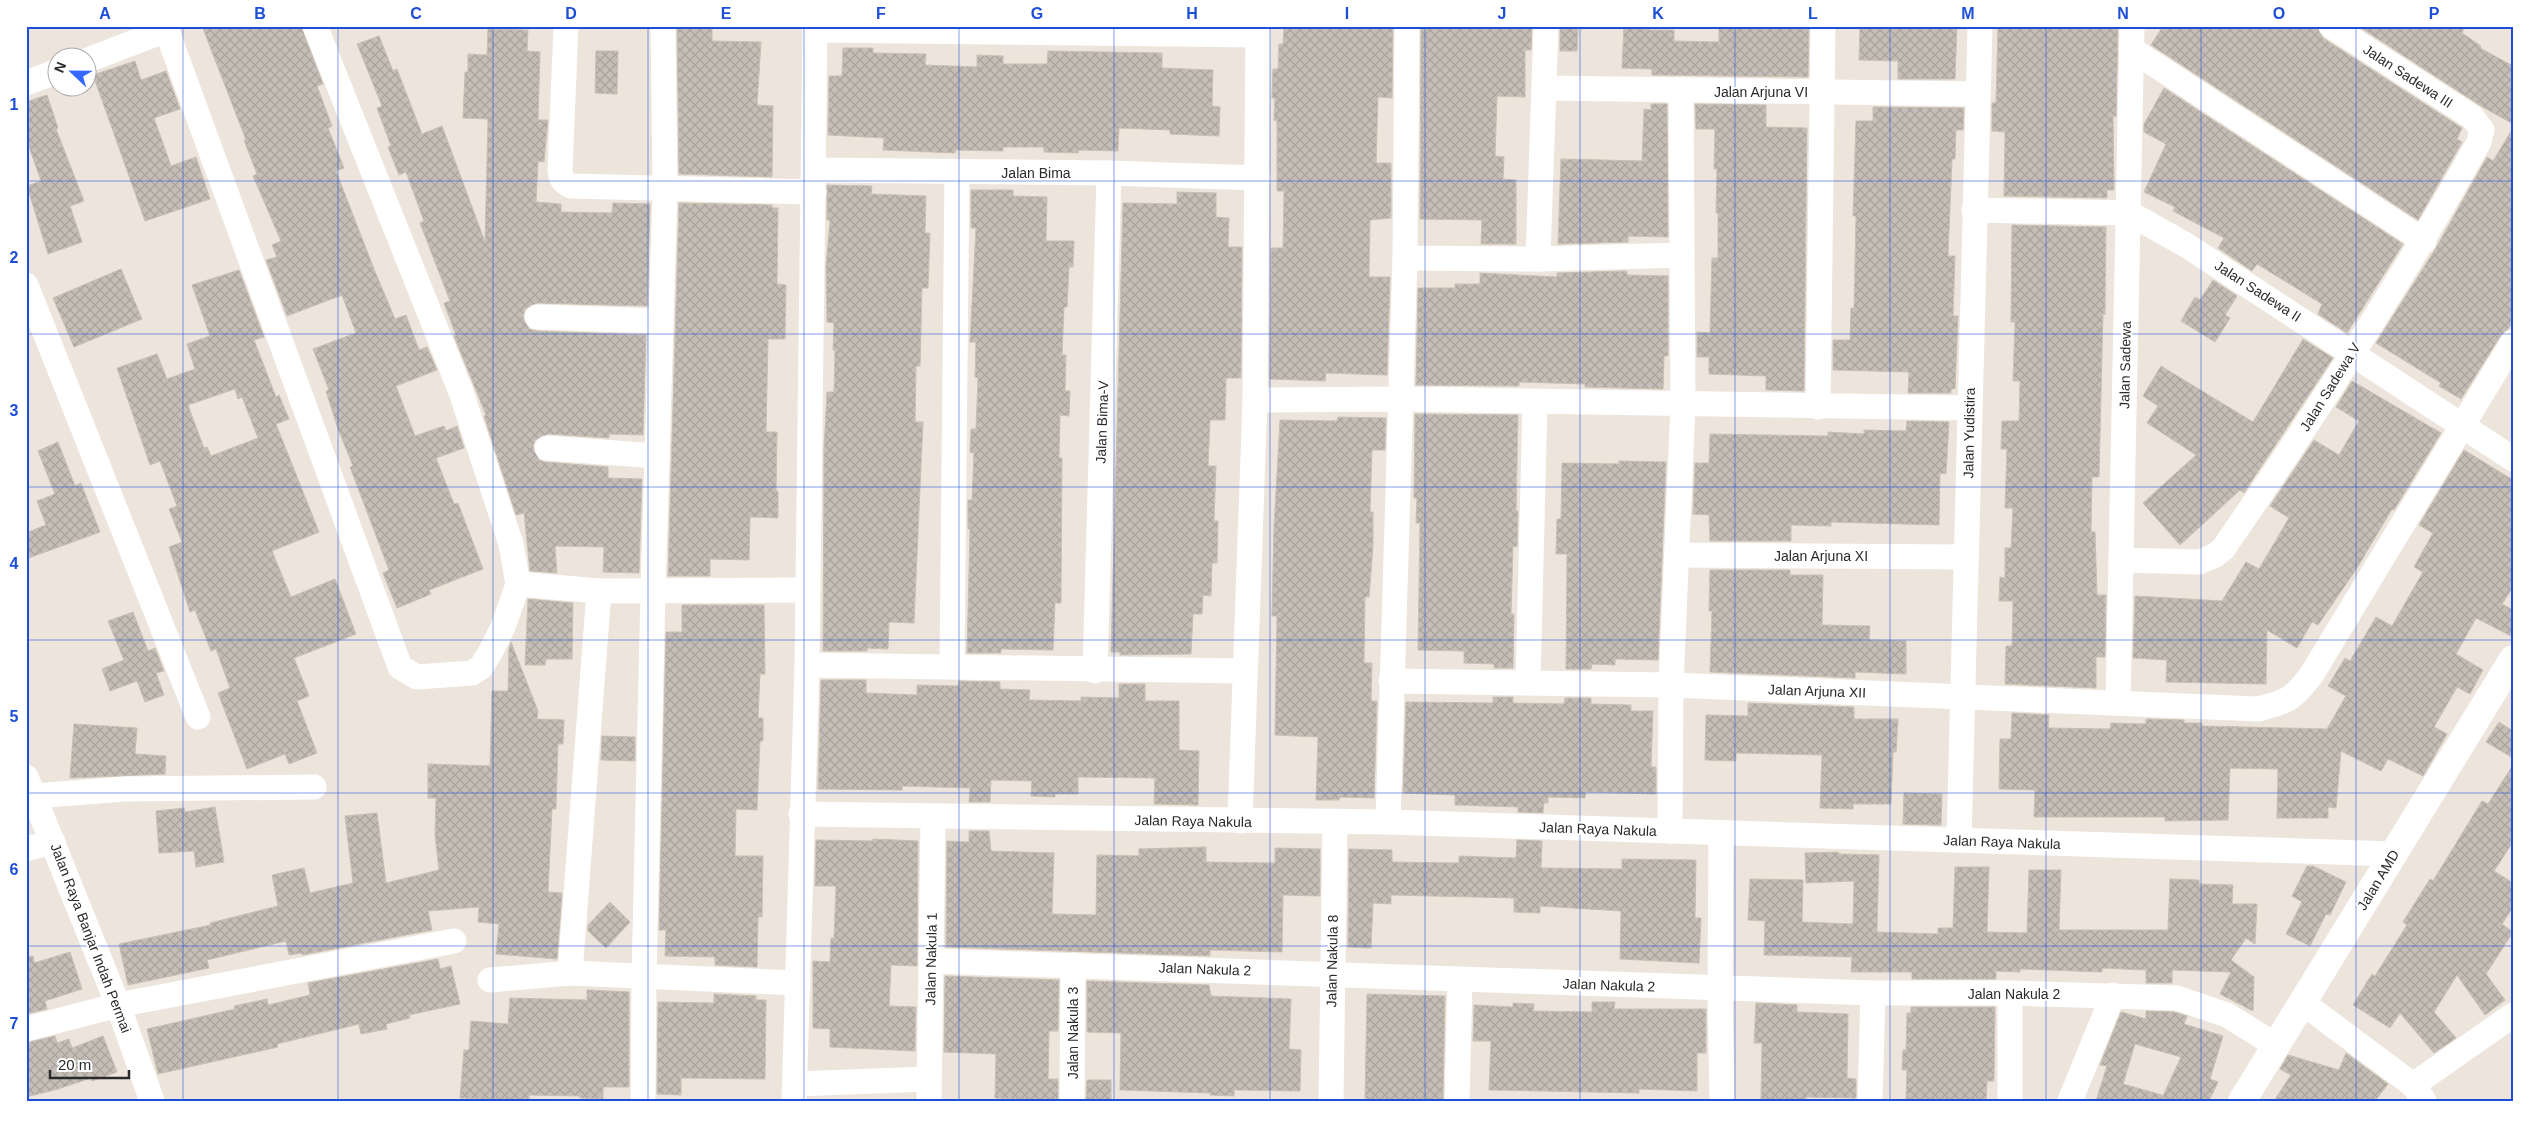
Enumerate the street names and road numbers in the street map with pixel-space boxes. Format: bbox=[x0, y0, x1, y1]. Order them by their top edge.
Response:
street label: Jalan Sadewa III bbox=[2360, 41, 2456, 111]
street label: Jalan Arjuna VI bbox=[1714, 84, 1808, 100]
street label: Jalan Bima bbox=[1001, 165, 1071, 181]
street label: Jalan Sadewa II bbox=[2212, 257, 2304, 325]
street label: Jalan Sadewa bbox=[2116, 321, 2134, 409]
street label: Jalan Sadewa V bbox=[2296, 339, 2364, 434]
street label: Jalan Bima-V bbox=[1093, 379, 1111, 464]
street label: Jalan Yudistira bbox=[1960, 387, 1978, 479]
street label: Jalan Arjuna XI bbox=[1774, 548, 1868, 564]
street label: Jalan Arjuna XII bbox=[1768, 681, 1866, 701]
street label: Jalan Raya Nakula bbox=[1134, 812, 1252, 830]
street label: Jalan Raya Nakula bbox=[1539, 819, 1657, 839]
street label: Jalan Raya Nakula bbox=[1943, 832, 2061, 852]
street label: Jalan Raya Banjar Indah Permai bbox=[47, 841, 135, 1035]
street label: Jalan AMD bbox=[2354, 847, 2402, 913]
street label: Jalan Nakula 1 bbox=[922, 912, 940, 1005]
street label: Jalan Nakula 8 bbox=[1323, 914, 1341, 1007]
street label: Jalan Nakula 2 bbox=[1158, 959, 1252, 979]
street label: Jalan Nakula 2 bbox=[1562, 975, 1656, 995]
street label: Jalan Nakula 3 bbox=[1065, 986, 1081, 1079]
street label: Jalan Nakula 2 bbox=[1968, 986, 2061, 1002]

